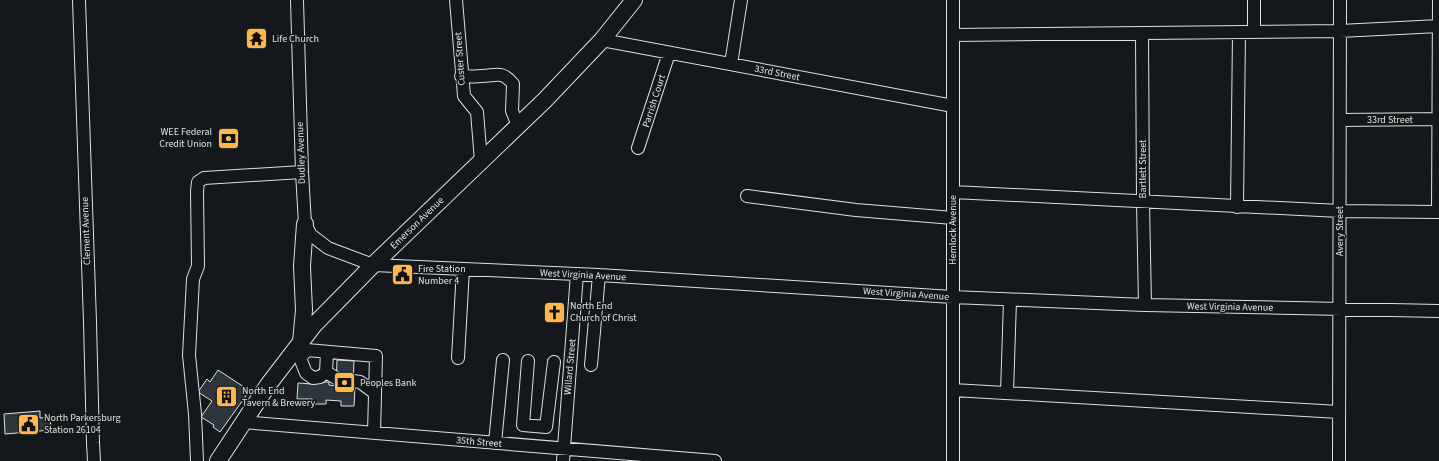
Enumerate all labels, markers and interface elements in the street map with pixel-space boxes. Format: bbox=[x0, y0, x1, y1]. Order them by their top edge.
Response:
temple icon: Life Church bbox=[243, 26, 269, 52]
street label: Custer Street bbox=[451, 31, 469, 86]
place label: Life Church bbox=[272, 32, 319, 46]
street label: 33rd Street bbox=[753, 62, 801, 84]
street label: Parrish Court bbox=[639, 72, 669, 129]
street label: 33rd Street bbox=[1367, 113, 1414, 127]
street label: Dudley Avenue bbox=[293, 122, 309, 184]
place label: WEE Federal Credit Union bbox=[159, 125, 212, 151]
bank icon: WEE Federal Credit Union bbox=[215, 125, 241, 151]
street label: Bartlett Street bbox=[1136, 139, 1150, 198]
street label: Emerson Avenue bbox=[387, 194, 447, 252]
street label: Hemlock Avenue bbox=[946, 195, 960, 265]
street label: Clement Avenue bbox=[78, 197, 94, 265]
street label: Avery Street bbox=[1333, 205, 1347, 256]
public building icon: Fire Station Number 4 bbox=[390, 262, 416, 288]
place label: Fire Station Number 4 bbox=[418, 262, 466, 288]
street label: West Virginia Avenue bbox=[539, 266, 627, 284]
street label: West Virginia Avenue bbox=[862, 284, 950, 304]
church icon: North End Church of Christ bbox=[542, 299, 568, 325]
place label: North End Church of Christ bbox=[570, 299, 637, 325]
street label: West Virginia Avenue bbox=[1187, 299, 1273, 315]
street label: Willard Street bbox=[561, 338, 579, 396]
bank icon: Peoples Bank bbox=[332, 370, 358, 396]
place label: Peoples Bank bbox=[360, 376, 416, 390]
building icon: North End Tavern & Brewery bbox=[213, 384, 239, 410]
place label: North End Tavern & Brewery bbox=[242, 384, 315, 410]
public building icon: North Parkersburg Station 26104 bbox=[15, 411, 41, 437]
place label: North Parkersburg Station 26104 bbox=[44, 411, 121, 437]
street label: 35th Street bbox=[456, 433, 503, 451]

